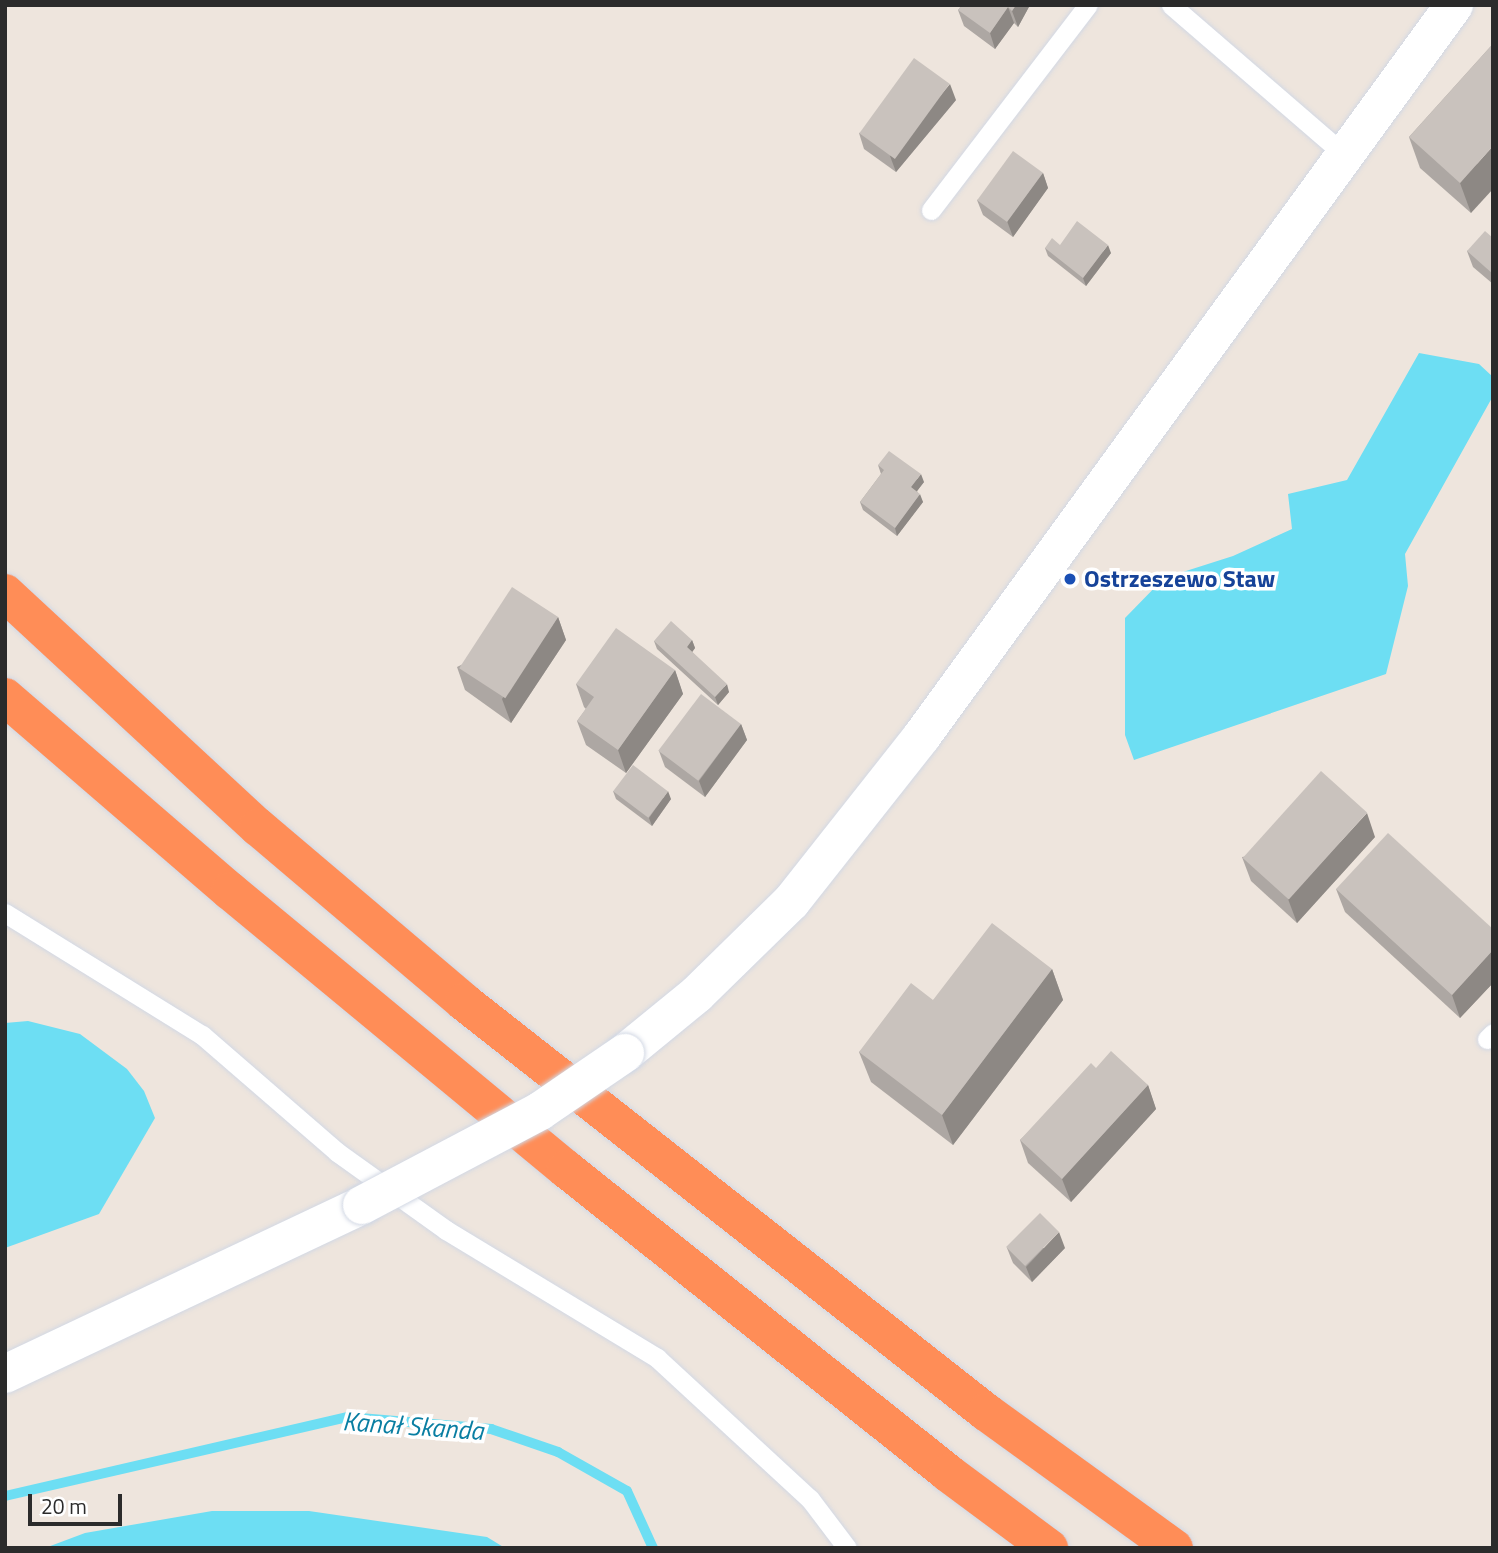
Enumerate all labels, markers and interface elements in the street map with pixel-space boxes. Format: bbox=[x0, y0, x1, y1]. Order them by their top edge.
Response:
place label: Ostrzeszewo Staw bbox=[1084, 565, 1275, 593]
marker: Ostrzeszewo Staw bbox=[1062, 571, 1078, 587]
water label: Kanał Skanda bbox=[342, 1406, 484, 1446]
scale bar bbox=[32, 1480, 126, 1524]
text: 20 m bbox=[41, 1490, 87, 1522]

